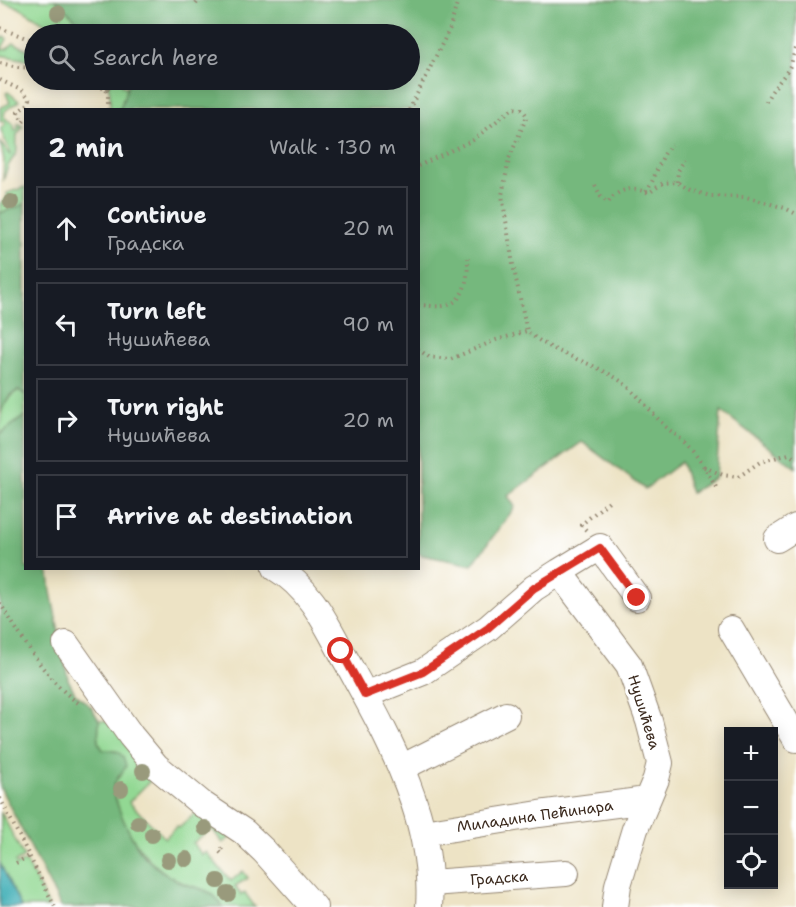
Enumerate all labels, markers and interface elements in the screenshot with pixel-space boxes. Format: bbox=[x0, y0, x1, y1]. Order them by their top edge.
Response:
search box bbox=[24, 24, 420, 90]
icon: search bbox=[45, 41, 78, 74]
text: Search here bbox=[93, 43, 219, 72]
text: 2 min bbox=[48, 130, 124, 165]
text: Walk · 130 m bbox=[269, 134, 396, 160]
text: Continue bbox=[107, 201, 207, 230]
icon: ahead bbox=[50, 212, 83, 245]
text: 20 m bbox=[343, 215, 394, 241]
text: Градска bbox=[107, 230, 184, 256]
text: Turn left bbox=[107, 297, 206, 326]
icon: left bbox=[50, 308, 83, 341]
text: 90 m bbox=[342, 311, 394, 337]
text: Нушићева bbox=[107, 326, 210, 352]
text: Turn right bbox=[107, 393, 224, 422]
icon: right bbox=[50, 404, 83, 437]
text: 20 m bbox=[343, 407, 394, 433]
text: Нушићева bbox=[107, 422, 210, 448]
icon: arrive bbox=[50, 500, 83, 533]
text: Arrive at destination bbox=[107, 502, 353, 531]
route end bbox=[623, 584, 649, 610]
route start bbox=[327, 637, 353, 663]
street label: Нушићева bbox=[623, 672, 665, 753]
map controls bbox=[724, 727, 778, 889]
button: + bbox=[724, 727, 778, 781]
button: − bbox=[724, 781, 778, 835]
street label: Миладина Пећинара bbox=[455, 795, 615, 837]
button: locate bbox=[724, 835, 778, 889]
street label: Градска bbox=[469, 866, 529, 890]

